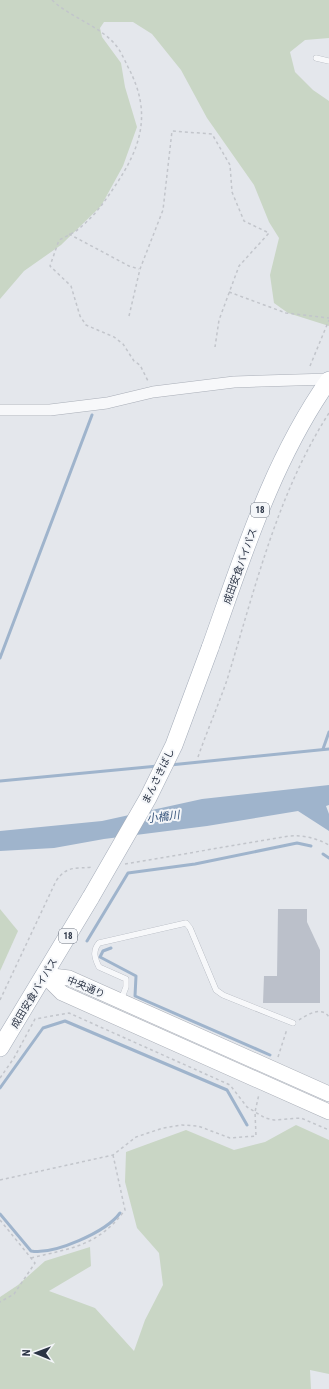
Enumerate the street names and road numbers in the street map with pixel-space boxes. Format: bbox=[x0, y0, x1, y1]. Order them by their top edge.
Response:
road number: 18 bbox=[251, 503, 269, 517]
street label: 成田安食バイパス bbox=[221, 527, 259, 605]
street label: まんさきばし bbox=[140, 747, 176, 805]
road number: 18 bbox=[59, 929, 77, 943]
street label: 成田安食バイパス bbox=[9, 956, 59, 1030]
street label: 中央通り bbox=[65, 974, 107, 1000]

